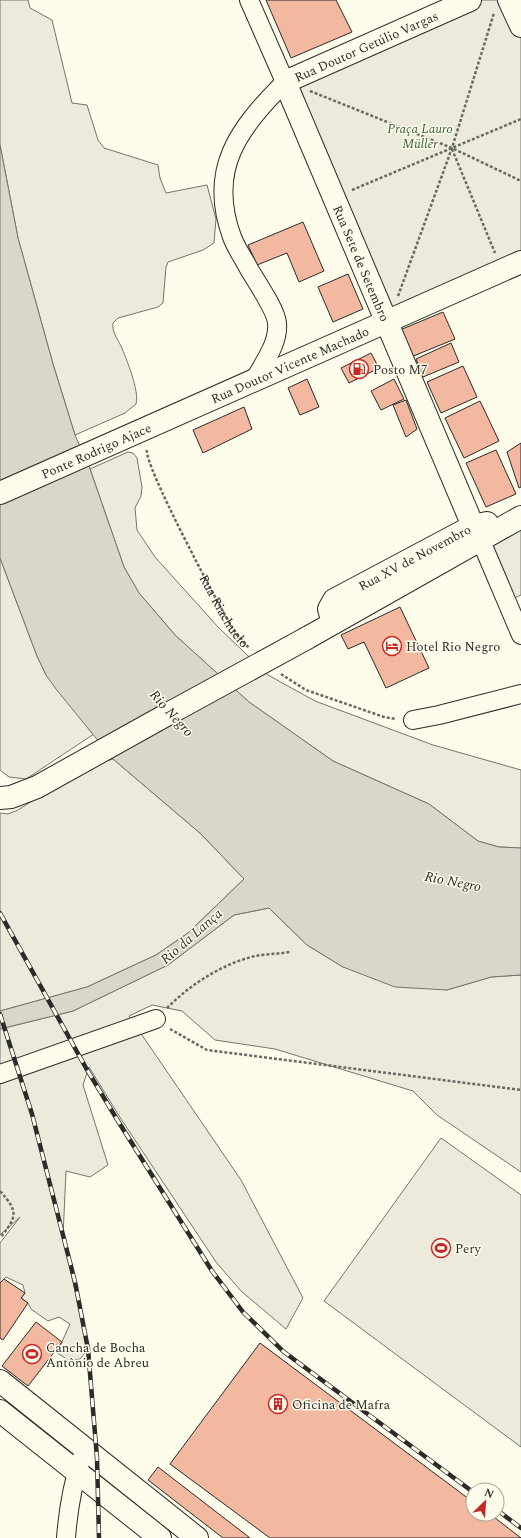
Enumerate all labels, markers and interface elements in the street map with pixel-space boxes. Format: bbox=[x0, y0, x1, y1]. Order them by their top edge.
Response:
street label: Rua Doutor Getúlio Vargas bbox=[291, 6, 442, 88]
park label: Praça Lauro Müller bbox=[387, 119, 453, 154]
street label: Rua Sete de Setembro bbox=[327, 202, 394, 325]
street label: Rua Doutor Vicente Machado bbox=[208, 322, 372, 409]
fuel station icon: Posto M7 bbox=[348, 358, 370, 380]
place label: Posto M7 bbox=[373, 360, 427, 380]
street label: Ponte Rodrigo Ajace bbox=[38, 418, 155, 485]
street label: Rua XV de Novembro bbox=[355, 520, 475, 596]
street label: Rua Riachuelo bbox=[194, 571, 254, 653]
hotel icon: Hotel Rio Negro bbox=[381, 635, 403, 657]
place label: Hotel Rio Negro bbox=[406, 637, 500, 657]
water label: Rio Negro bbox=[145, 685, 199, 742]
water label: Rio Negro bbox=[423, 866, 483, 897]
water label: Rio da Lança bbox=[156, 903, 227, 969]
sports icon: Pery bbox=[430, 1237, 452, 1259]
place label: Pery bbox=[455, 1239, 481, 1259]
place label: Cancha de Bocha Antônio de Abreu bbox=[46, 1338, 149, 1373]
sports icon: Cancha de Bocha Antônio de Abreu bbox=[21, 1343, 43, 1365]
building icon: Oficina de Mafra bbox=[267, 1393, 289, 1415]
place label: Oficina de Mafra bbox=[292, 1395, 391, 1415]
north arrow bbox=[465, 1482, 505, 1522]
text: N bbox=[481, 1484, 497, 1503]

